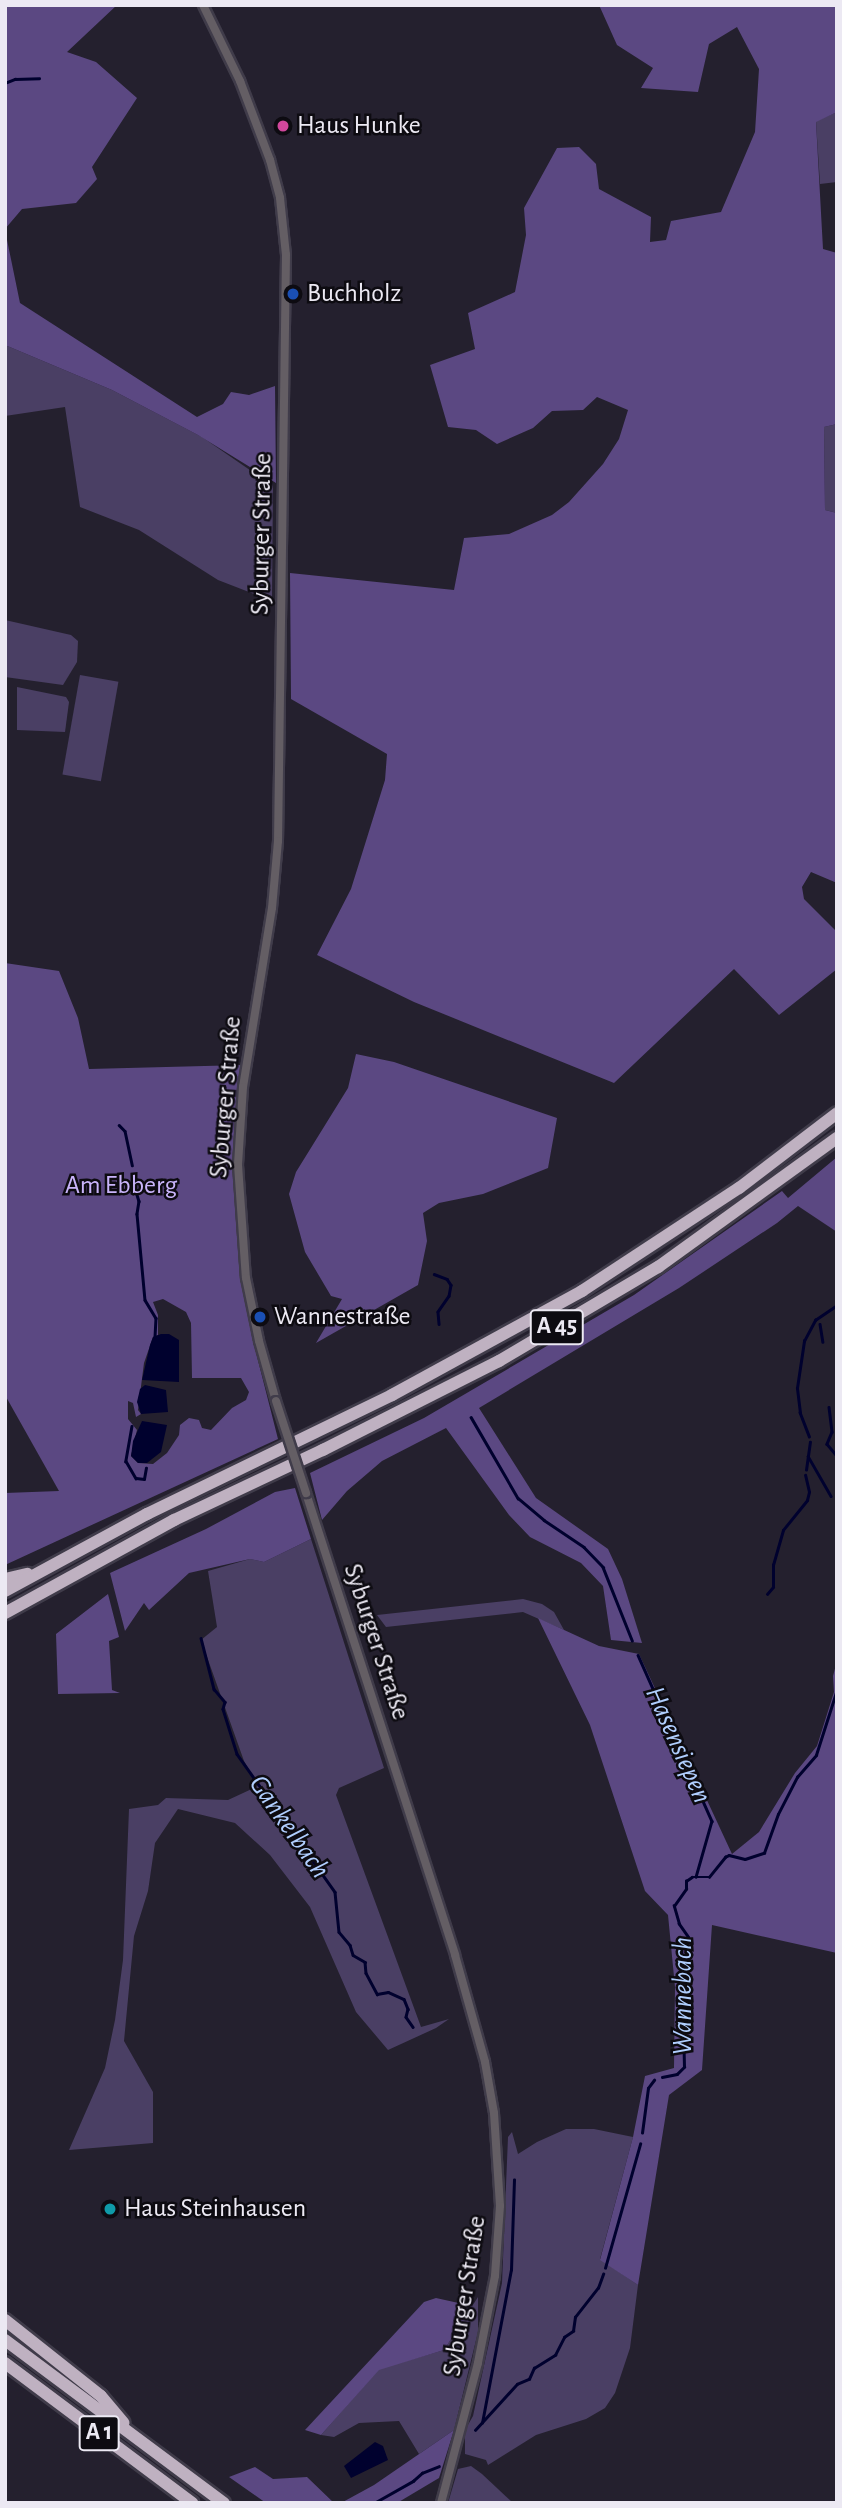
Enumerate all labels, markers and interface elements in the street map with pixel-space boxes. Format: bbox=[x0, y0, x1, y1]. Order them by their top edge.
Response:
place label: Haus Hunke bbox=[297, 110, 421, 142]
marker: Haus Hunke bbox=[275, 118, 291, 134]
place label: Buchholz bbox=[307, 278, 401, 310]
marker: Buchholz bbox=[285, 286, 301, 302]
street label: Syburger Straße bbox=[245, 453, 279, 615]
street label: Syburger Straße bbox=[203, 1015, 249, 1179]
park label: Am Ebberg bbox=[65, 1170, 177, 1202]
place label: Wannestraße bbox=[274, 1301, 411, 1333]
road number: A 45 bbox=[529, 1307, 585, 1348]
marker: Wannestraße bbox=[252, 1309, 268, 1325]
street label: Syburger Straße bbox=[336, 1560, 416, 1724]
water label: Hasensiepen bbox=[637, 1682, 719, 1808]
water label: Gankelbach bbox=[241, 1769, 337, 1885]
water label: Wannebach bbox=[666, 1937, 700, 2055]
place label: Haus Steinhausen bbox=[124, 2193, 306, 2225]
marker: Haus Steinhausen bbox=[102, 2201, 118, 2217]
street label: Syburger Straße bbox=[437, 2214, 493, 2378]
road number: A 1 bbox=[78, 2412, 120, 2454]

